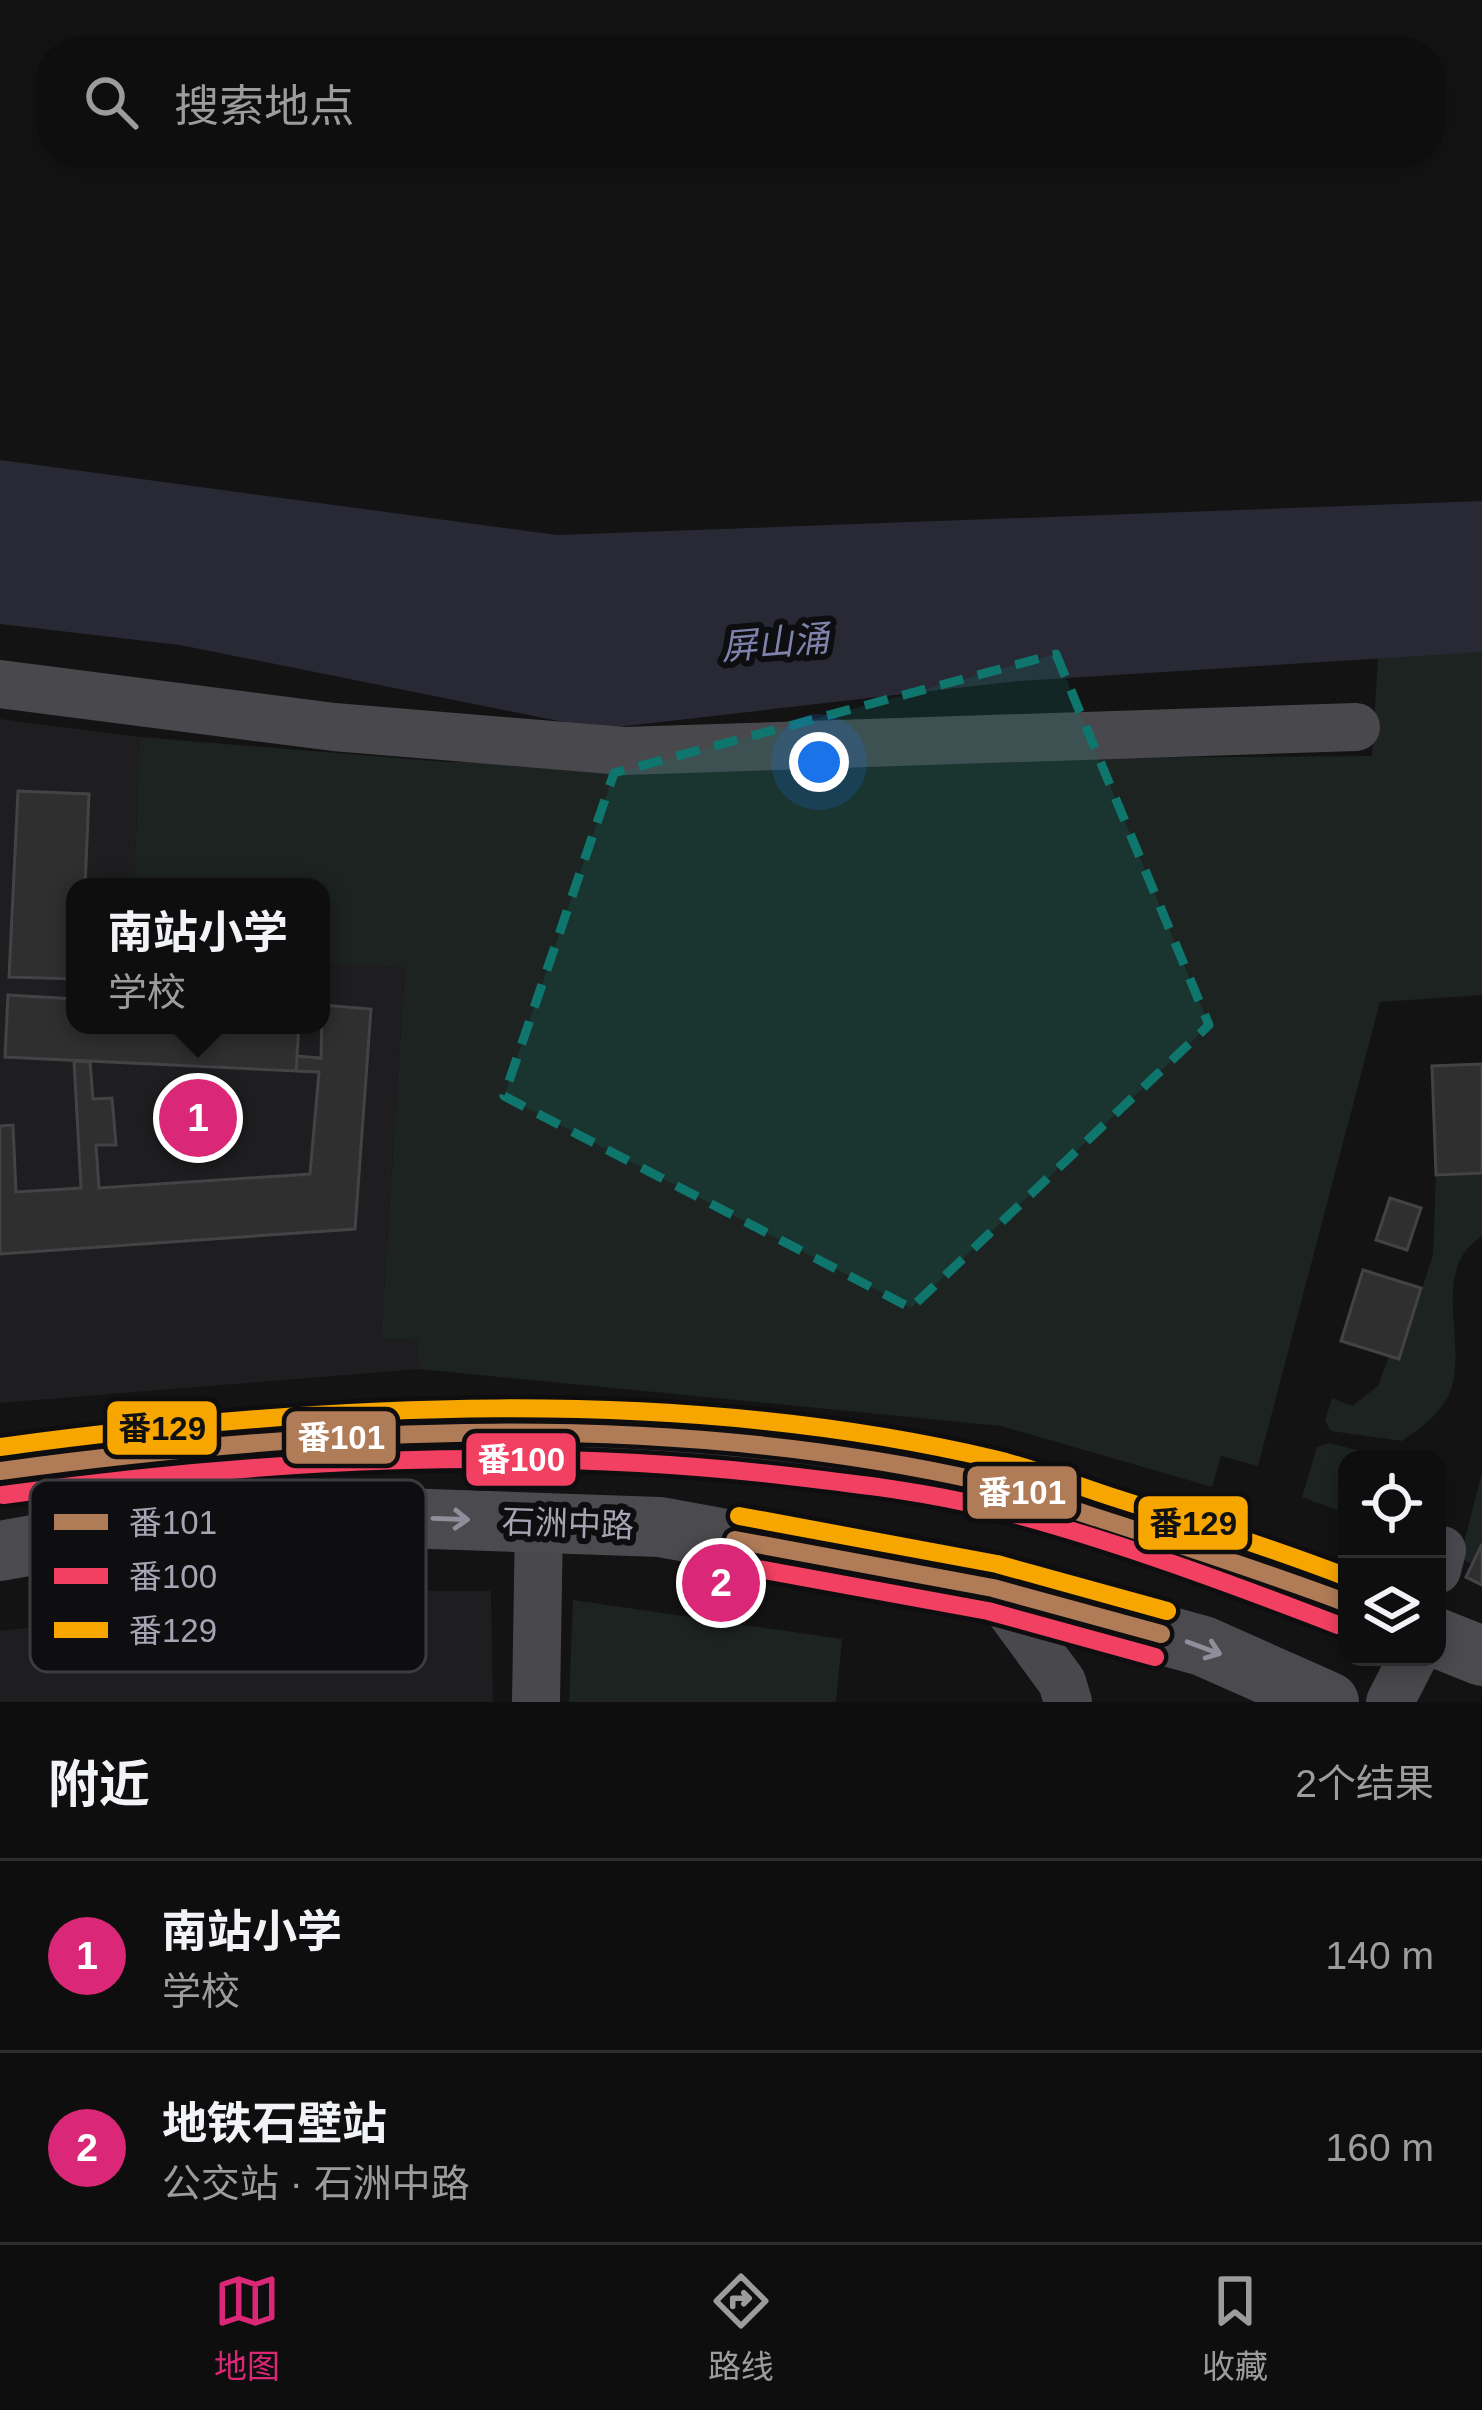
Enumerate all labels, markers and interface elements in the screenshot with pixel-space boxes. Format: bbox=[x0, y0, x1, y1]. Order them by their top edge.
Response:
search box bbox=[36, 36, 1446, 168]
icon: search bbox=[78, 69, 144, 135]
text: 搜索地点 bbox=[174, 81, 354, 132]
water label: 屏山涌 bbox=[719, 617, 835, 668]
your location bbox=[789, 732, 849, 792]
popup bbox=[66, 878, 330, 1034]
text: 南站小学 bbox=[108, 907, 288, 958]
text: 学校 bbox=[108, 971, 186, 1014]
pin: 1 bbox=[159, 1073, 237, 1163]
line badge: 番129 bbox=[105, 1399, 219, 1457]
line badge: 番101 bbox=[284, 1409, 398, 1466]
text: 番129 bbox=[118, 1410, 206, 1447]
text: 番101 bbox=[297, 1419, 385, 1456]
line badge: 番100 bbox=[464, 1431, 578, 1488]
text: 番100 bbox=[477, 1441, 565, 1478]
map controls bbox=[1338, 1450, 1446, 1666]
button: locate bbox=[1338, 1450, 1446, 1558]
line badge: 番101 bbox=[965, 1464, 1079, 1521]
text: 番101 bbox=[978, 1474, 1066, 1511]
legend bbox=[30, 1480, 426, 1672]
line badge: 番129 bbox=[1136, 1494, 1250, 1552]
street label: 石洲中路 bbox=[501, 1503, 635, 1544]
text: 番101 bbox=[129, 1504, 217, 1541]
text: 番129 bbox=[1149, 1505, 1237, 1542]
one-way arrow bbox=[431, 1507, 470, 1530]
pin: 2 bbox=[682, 1538, 760, 1628]
text: 番100 bbox=[129, 1558, 217, 1595]
button: layers bbox=[1338, 1558, 1446, 1666]
text: 番129 bbox=[129, 1612, 217, 1649]
one-way arrow bbox=[1185, 1639, 1222, 1660]
text: 附近 bbox=[48, 1756, 150, 1813]
text: 2个结果 bbox=[1295, 1762, 1434, 1805]
text: 南站小学 bbox=[162, 1906, 342, 1957]
text: 1 bbox=[76, 1934, 98, 1977]
text: 140 m bbox=[1326, 1934, 1434, 1977]
text: 学校 bbox=[162, 1970, 240, 2013]
text: 地铁石壁站 bbox=[162, 2098, 387, 2149]
text: 2 bbox=[76, 2126, 98, 2169]
text: 160 m bbox=[1326, 2126, 1434, 2169]
text: 公交站 · 石洲中路 bbox=[162, 2162, 470, 2205]
tab: 地图 bbox=[214, 2268, 280, 2388]
tab: 路线 bbox=[708, 2268, 774, 2388]
tab: 收藏 bbox=[1202, 2268, 1268, 2388]

